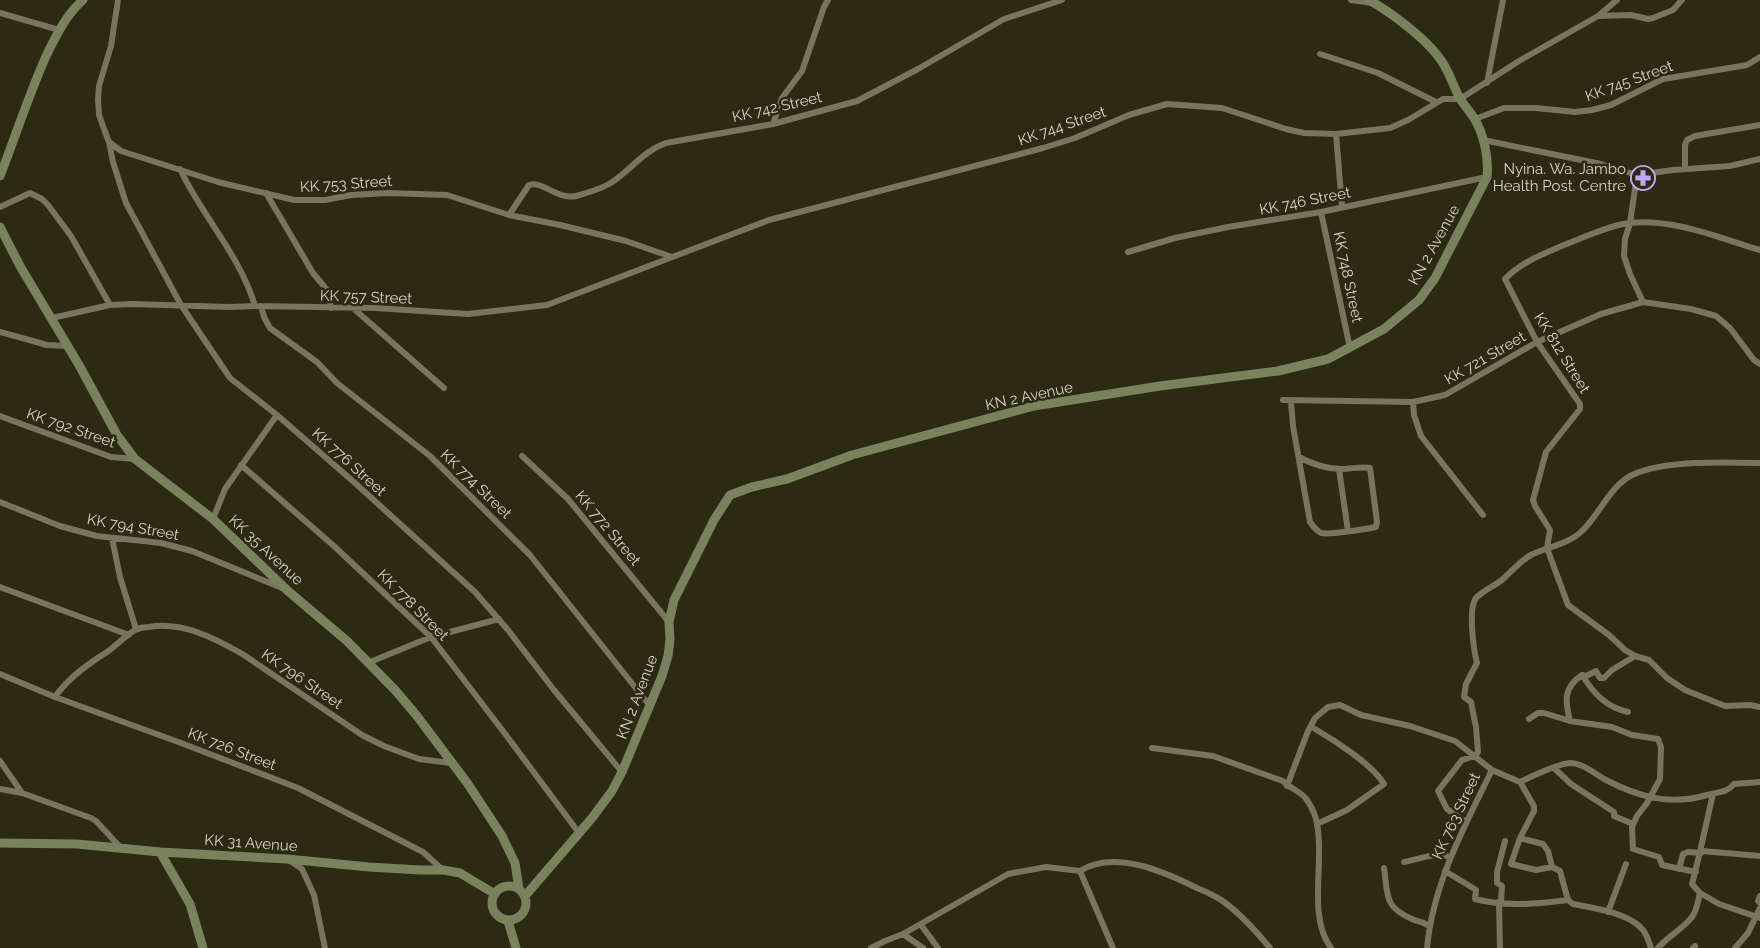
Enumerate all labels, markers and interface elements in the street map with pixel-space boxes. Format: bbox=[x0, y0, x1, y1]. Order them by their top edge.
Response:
street label: KK 745 Street bbox=[1583, 57, 1675, 105]
street label: KK 742 Street bbox=[730, 88, 824, 126]
street label: KK 744 Street bbox=[1016, 103, 1108, 149]
place label: Nyina. Wa. Jambo Health Post. Centre bbox=[1493, 160, 1626, 195]
pharmacy icon: Nyina. Wa. Jambo Health Post. Centre bbox=[1630, 165, 1656, 191]
street label: KK 753 Street bbox=[299, 172, 393, 196]
street label: KK 746 Street bbox=[1258, 183, 1352, 219]
street label: KN 2 Avenue bbox=[1405, 202, 1464, 288]
street label: KK 748 Street bbox=[1330, 230, 1366, 324]
street label: KK 757 Street bbox=[320, 286, 412, 308]
street label: KK 812 Street bbox=[1530, 309, 1594, 397]
street label: KK 721 Street bbox=[1441, 328, 1529, 388]
street label: KN 2 Avenue bbox=[984, 378, 1075, 414]
street label: KK 792 Street bbox=[24, 404, 118, 452]
street label: KK 776 Street bbox=[308, 424, 390, 500]
street label: KK 774 Street bbox=[437, 446, 515, 522]
street label: KK 772 Street bbox=[571, 487, 645, 569]
street label: KK 794 Street bbox=[85, 510, 181, 544]
street label: KK 35 Avenue bbox=[225, 511, 307, 589]
street label: KK 778 Street bbox=[374, 566, 452, 644]
street label: KK 796 Street bbox=[258, 645, 346, 713]
street label: KN 2 Avenue bbox=[613, 652, 661, 742]
street label: KK 726 Street bbox=[185, 724, 279, 774]
street label: KK 763 Street bbox=[1428, 770, 1484, 862]
street label: KK 31 Avenue bbox=[204, 831, 298, 855]

